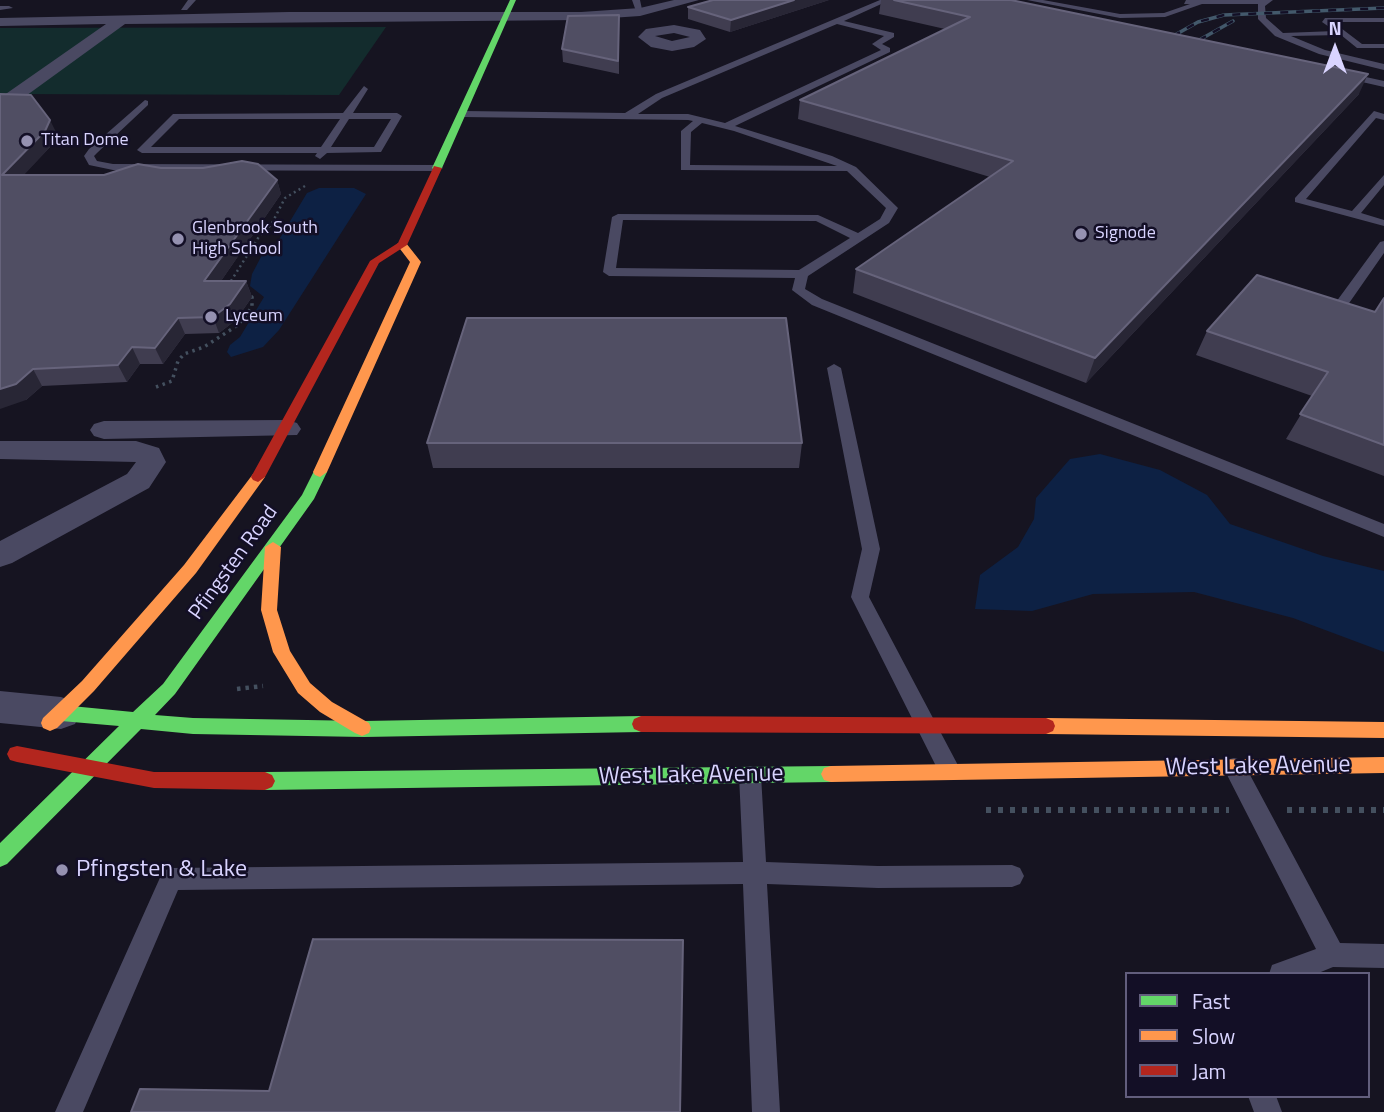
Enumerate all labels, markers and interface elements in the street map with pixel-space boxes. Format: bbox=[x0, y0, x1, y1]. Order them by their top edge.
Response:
text: N bbox=[1328, 13, 1342, 42]
north arrow bbox=[1300, 14, 1370, 84]
place label: Titan Dome bbox=[41, 130, 129, 152]
marker: Titan Dome bbox=[19, 133, 35, 149]
place label: Glenbrook South High School bbox=[192, 218, 318, 260]
place label: Signode bbox=[1095, 223, 1156, 245]
marker: Signode bbox=[1073, 226, 1089, 242]
marker: Glenbrook South High School bbox=[170, 231, 186, 247]
place label: Lyceum bbox=[225, 306, 283, 328]
marker: Lyceum bbox=[203, 309, 219, 325]
street label: Pfingsten Road bbox=[184, 501, 284, 625]
street label: West Lake Avenue bbox=[1165, 751, 1351, 783]
street label: West Lake Avenue bbox=[598, 760, 784, 792]
place label: Pfingsten & Lake bbox=[76, 856, 247, 884]
marker: Pfingsten & Lake bbox=[54, 862, 70, 878]
legend bbox=[1125, 972, 1370, 1098]
text: Fast bbox=[1192, 985, 1230, 1017]
text: Slow bbox=[1192, 1020, 1235, 1052]
text: Jam bbox=[1192, 1055, 1226, 1087]

